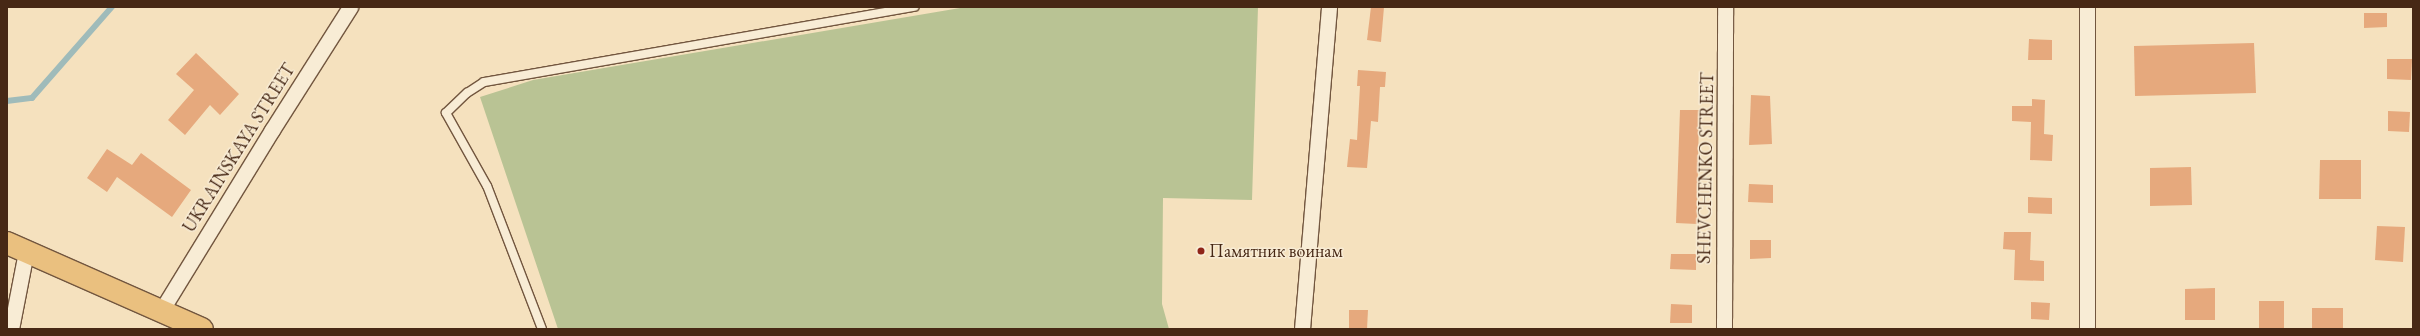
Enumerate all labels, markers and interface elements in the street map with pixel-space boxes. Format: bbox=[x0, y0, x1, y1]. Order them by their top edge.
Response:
street label: UKRAINSKAYA STREET bbox=[178, 60, 300, 236]
street label: SHEVCHENKO STREET bbox=[1694, 72, 1718, 264]
place label: Памятник воинам bbox=[1209, 240, 1343, 262]
marker: Памятник воинам bbox=[1196, 246, 1206, 256]

